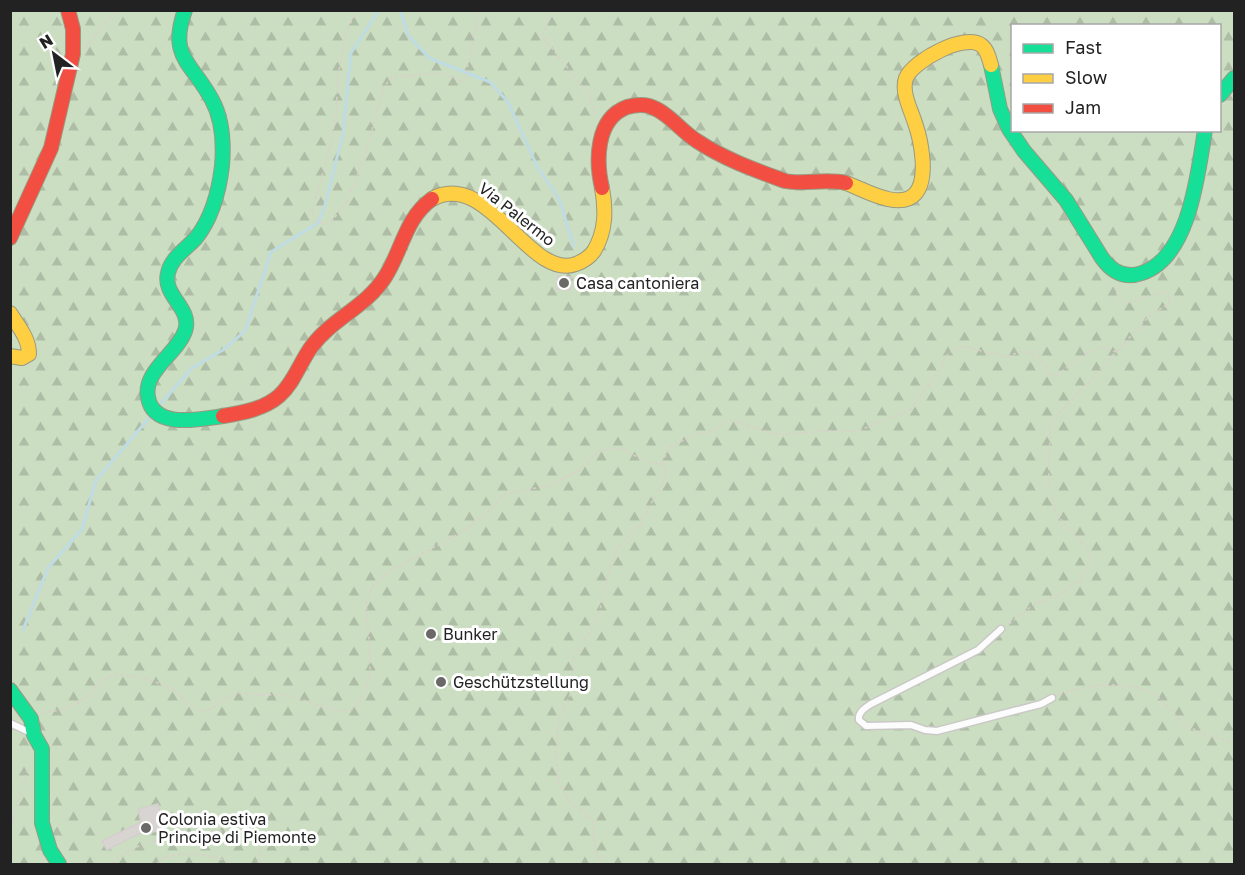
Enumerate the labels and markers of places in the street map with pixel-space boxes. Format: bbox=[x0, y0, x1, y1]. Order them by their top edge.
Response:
place label: Casa cantoniera bbox=[576, 273, 699, 293]
marker: Casa cantoniera bbox=[557, 276, 571, 290]
place label: Bunker bbox=[443, 624, 497, 644]
marker: Bunker bbox=[424, 627, 438, 641]
place label: Geschützstellung bbox=[453, 672, 589, 692]
marker: Geschützstellung bbox=[434, 675, 448, 689]
place label: Colonia estiva Principe di Piemonte bbox=[158, 809, 316, 847]
marker: Colonia estiva Principe di Piemonte bbox=[139, 821, 153, 835]

